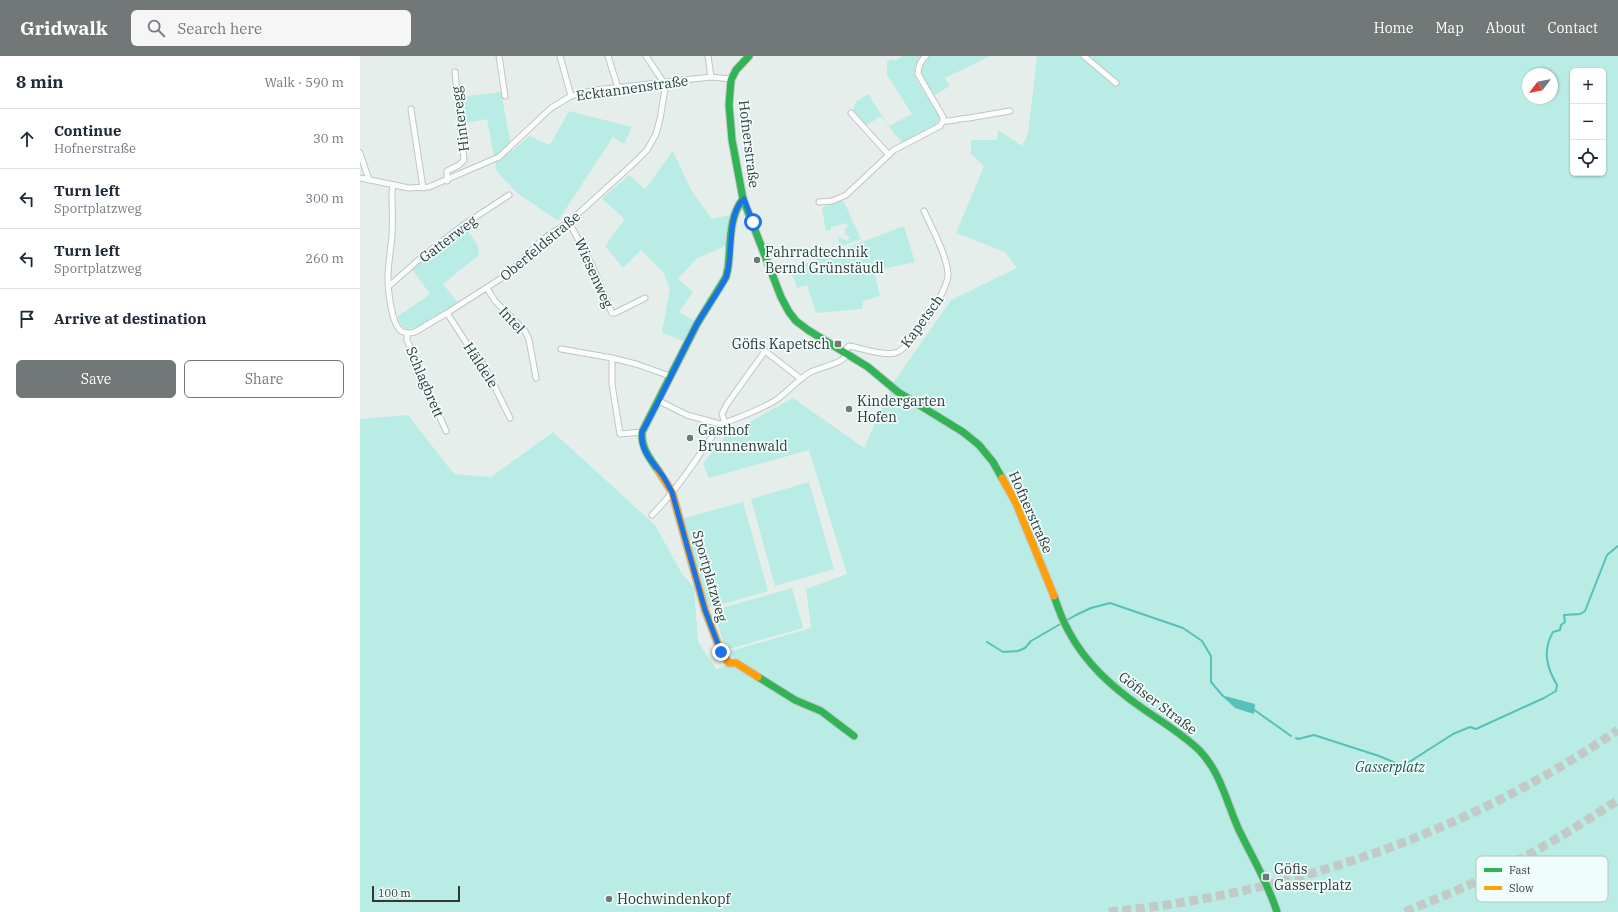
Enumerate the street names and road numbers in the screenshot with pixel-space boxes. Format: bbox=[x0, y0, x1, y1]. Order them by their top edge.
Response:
street label: Ecktannenstraße bbox=[575, 71, 689, 105]
street label: Hinteregg bbox=[447, 85, 473, 153]
street label: Hofnerstraße bbox=[735, 99, 763, 189]
street label: Oberfeldstraße bbox=[496, 207, 584, 285]
street label: Gatterweg bbox=[416, 211, 481, 267]
street label: Wiesenweg bbox=[571, 235, 617, 311]
street label: Kapetsch bbox=[897, 291, 947, 351]
street label: Intel bbox=[495, 303, 529, 337]
street label: Häldele bbox=[460, 339, 502, 391]
street label: Schlagbrett bbox=[402, 344, 448, 420]
street label: Hofnerstraße bbox=[1005, 468, 1057, 556]
street label: Sportplatzweg bbox=[688, 528, 732, 624]
street label: Göfiser Straße bbox=[1115, 668, 1201, 738]

